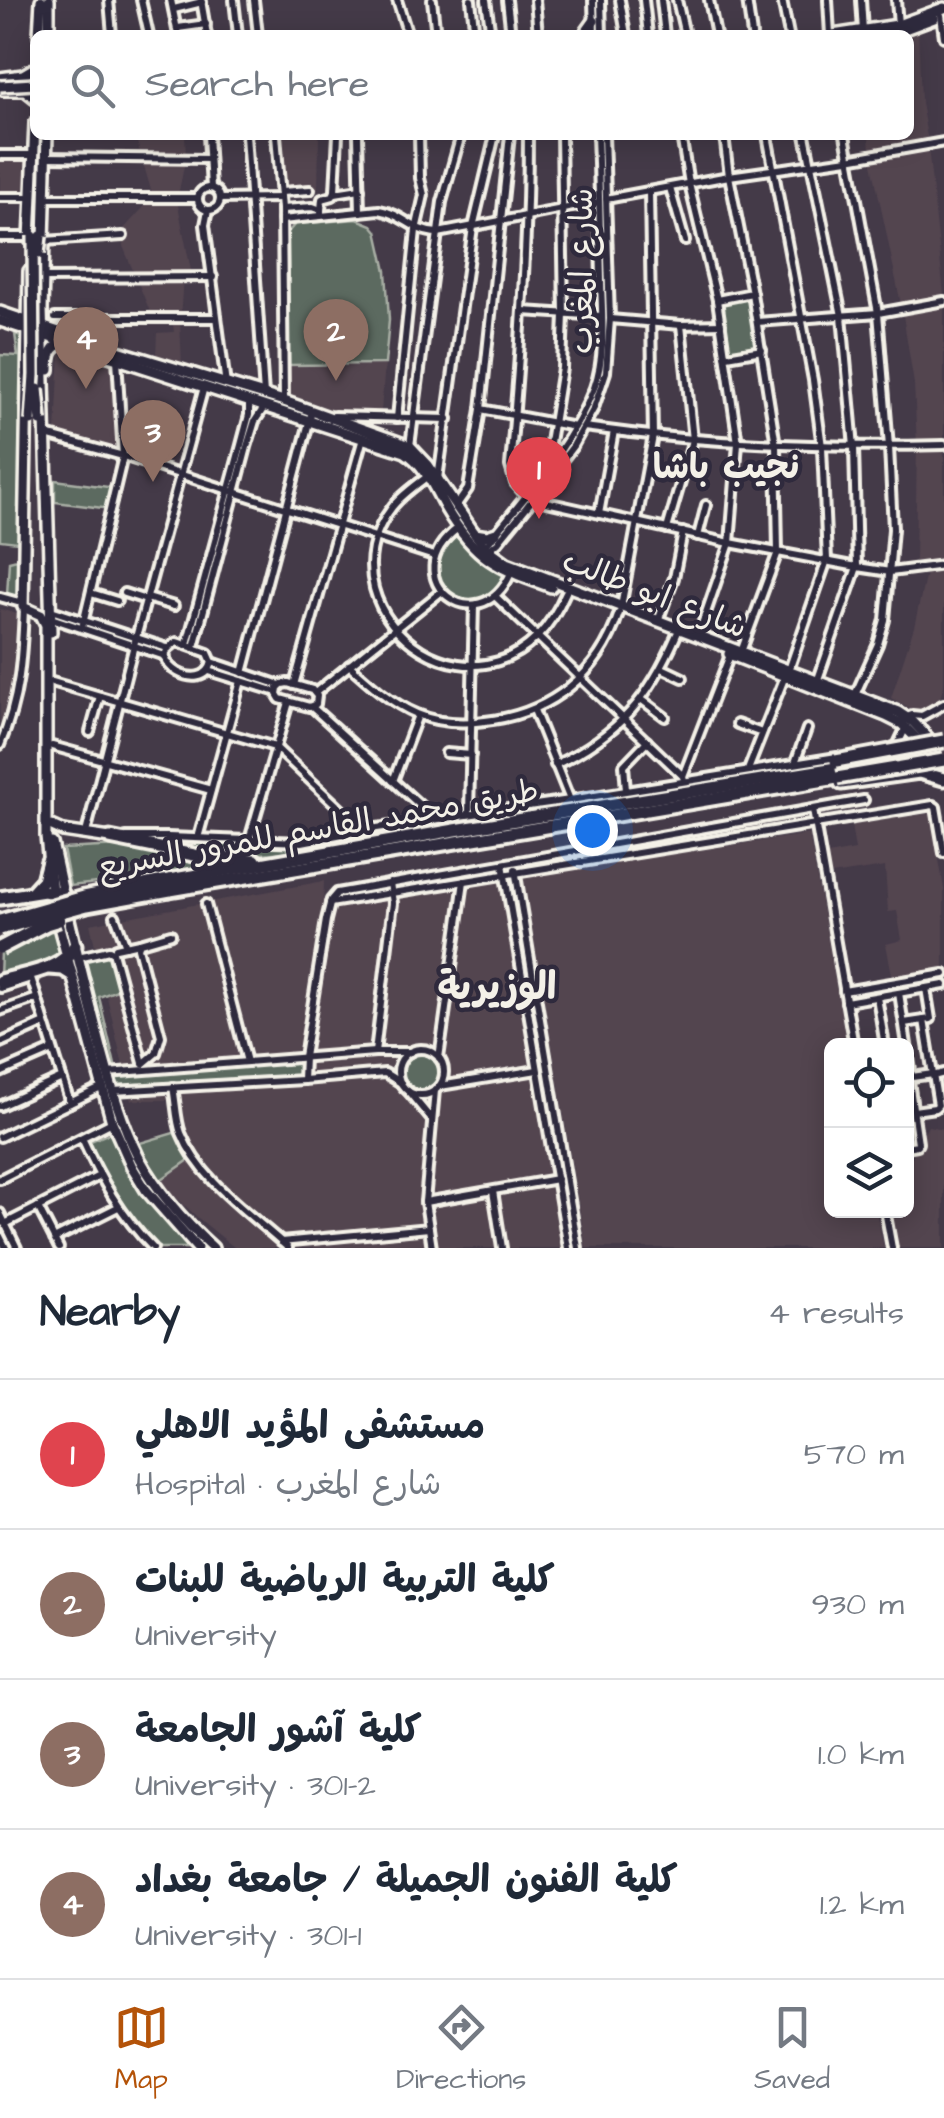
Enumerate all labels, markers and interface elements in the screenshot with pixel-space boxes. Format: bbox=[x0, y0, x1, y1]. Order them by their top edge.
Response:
search box bbox=[30, 30, 914, 140]
icon: search bbox=[65, 58, 120, 113]
text: Search here bbox=[145, 59, 369, 111]
street label: شارع المغرب bbox=[560, 188, 605, 354]
pin: 2 bbox=[304, 298, 368, 381]
pin: 4 bbox=[54, 306, 118, 389]
pin: 3 bbox=[120, 400, 186, 482]
pin: 1 bbox=[506, 436, 572, 519]
district label: نجيب باشا bbox=[653, 443, 799, 492]
street label: شارع ابو طالب bbox=[555, 538, 753, 650]
street label: طريق محمد القاسم للمرور السريع bbox=[94, 768, 543, 891]
your location bbox=[567, 805, 618, 856]
district label: الوزيرية bbox=[438, 962, 557, 1014]
map controls bbox=[824, 1038, 914, 1218]
button: locate bbox=[824, 1038, 914, 1128]
button: layers bbox=[824, 1128, 914, 1218]
text: Nearby bbox=[40, 1284, 180, 1342]
text: 4 results bbox=[768, 1291, 904, 1336]
text: مستشفى المؤيد الاهلي bbox=[135, 1401, 485, 1453]
text: 1 bbox=[70, 1432, 75, 1477]
text: 570 m bbox=[804, 1432, 904, 1477]
text: Hospital · شارع المغرب bbox=[135, 1462, 441, 1507]
text: كلية التربية الرياضية للبنات bbox=[135, 1555, 554, 1607]
text: 2 bbox=[63, 1582, 82, 1627]
text: 930 m bbox=[812, 1582, 904, 1627]
text: University bbox=[135, 1613, 277, 1658]
text: كلية آشور الجامعة bbox=[135, 1705, 422, 1757]
text: 3 bbox=[64, 1732, 81, 1777]
text: 1.0 km bbox=[818, 1732, 904, 1777]
text: University · 301-2 bbox=[135, 1763, 376, 1808]
text: كلية الفنون الجميلة / جامعة بغداد bbox=[135, 1855, 678, 1907]
text: 4 bbox=[62, 1882, 83, 1927]
text: 1.2 km bbox=[820, 1882, 904, 1927]
text: University · 301-1 bbox=[135, 1913, 362, 1958]
tab: Map bbox=[114, 2000, 169, 2099]
tab: Directions bbox=[396, 2000, 526, 2099]
tab: Saved bbox=[754, 2000, 830, 2099]

